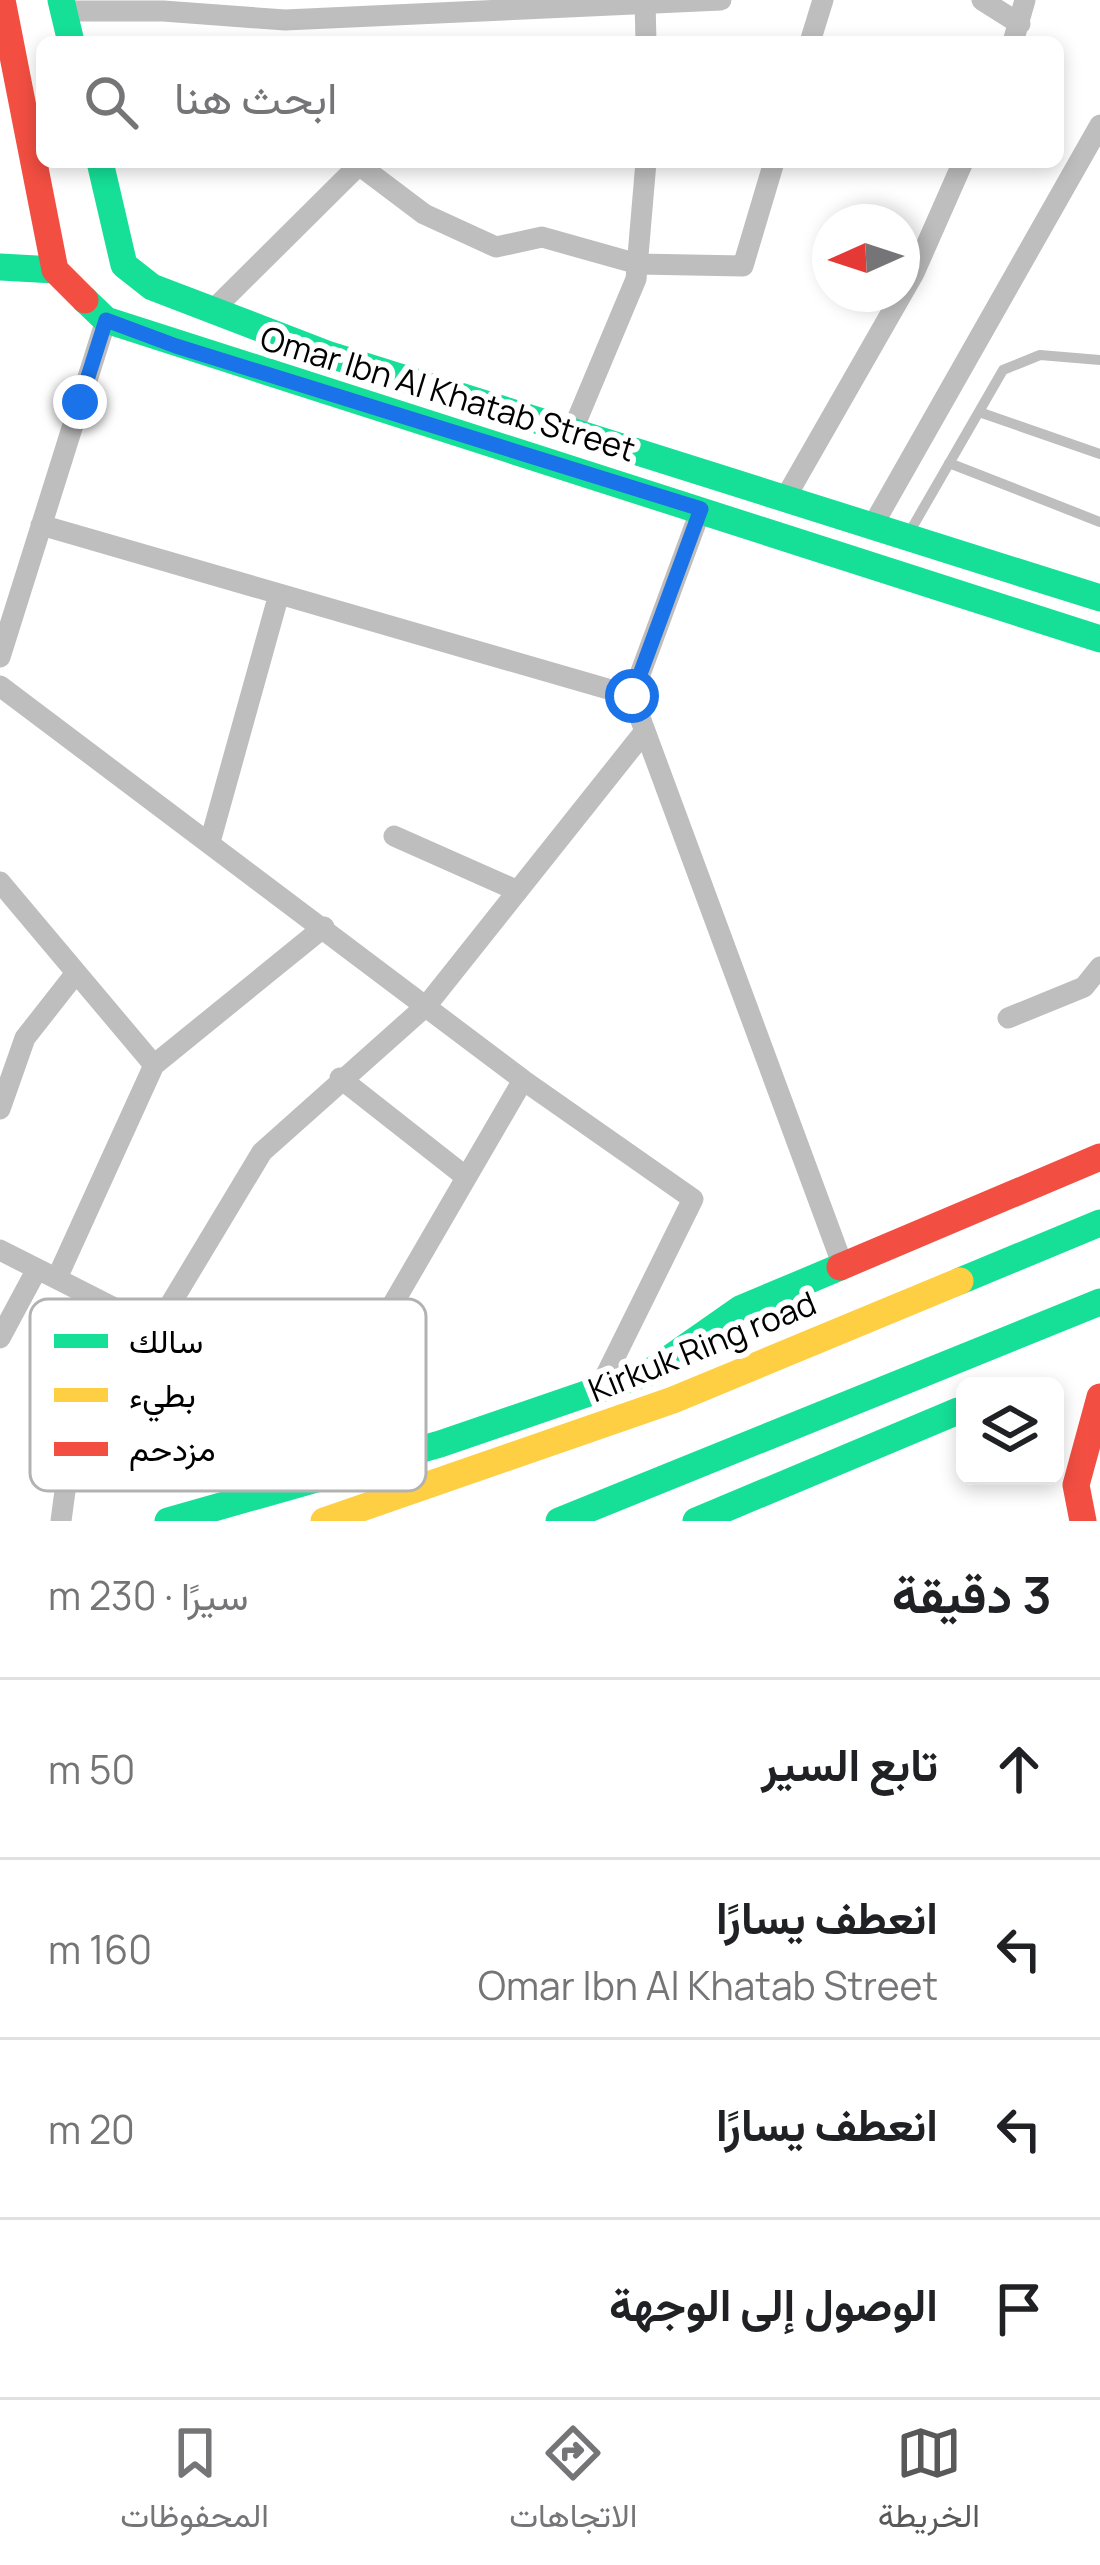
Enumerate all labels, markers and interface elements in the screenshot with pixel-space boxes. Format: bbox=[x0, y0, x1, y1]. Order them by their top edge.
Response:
search box bbox=[36, 36, 1064, 168]
text: ابحث هنا bbox=[174, 66, 337, 128]
icon: search bbox=[78, 69, 144, 135]
north arrow bbox=[812, 204, 920, 312]
street label: Omar Ibn Al Khatab Street bbox=[255, 315, 641, 471]
route end bbox=[53, 375, 107, 429]
route start bbox=[605, 669, 659, 723]
street label: Kirkuk Ring road bbox=[582, 1280, 822, 1412]
legend bbox=[30, 1299, 426, 1491]
text: سالك bbox=[129, 1318, 203, 1363]
text: بطيء bbox=[129, 1372, 196, 1422]
map controls bbox=[956, 1377, 1064, 1485]
button: layers bbox=[956, 1377, 1064, 1485]
text: مزدحم bbox=[129, 1426, 216, 1471]
text: 3 دقيقة bbox=[892, 1559, 1052, 1628]
text: سيرًا · 230 m bbox=[48, 1568, 249, 1622]
text: تابع السير bbox=[761, 1733, 938, 1795]
icon: ahead bbox=[986, 1736, 1052, 1802]
text: 50 m bbox=[48, 1742, 135, 1796]
text: انعطف يسارًا bbox=[716, 1886, 938, 1948]
icon: left bbox=[986, 1916, 1052, 1982]
text: 160 m bbox=[48, 1922, 152, 1976]
text: Omar Ibn Al Khatab Street bbox=[478, 1958, 938, 2012]
text: انعطف يسارًا bbox=[716, 2093, 938, 2155]
icon: left bbox=[986, 2096, 1052, 2162]
text: 20 m bbox=[48, 2102, 135, 2156]
text: الوصول إلى الوجهة bbox=[609, 2273, 938, 2335]
icon: arrive bbox=[986, 2276, 1052, 2342]
tab: المحفوظات bbox=[120, 2420, 269, 2545]
tab: الاتجاهات bbox=[509, 2420, 637, 2545]
tab: الخريطة bbox=[878, 2420, 980, 2545]

